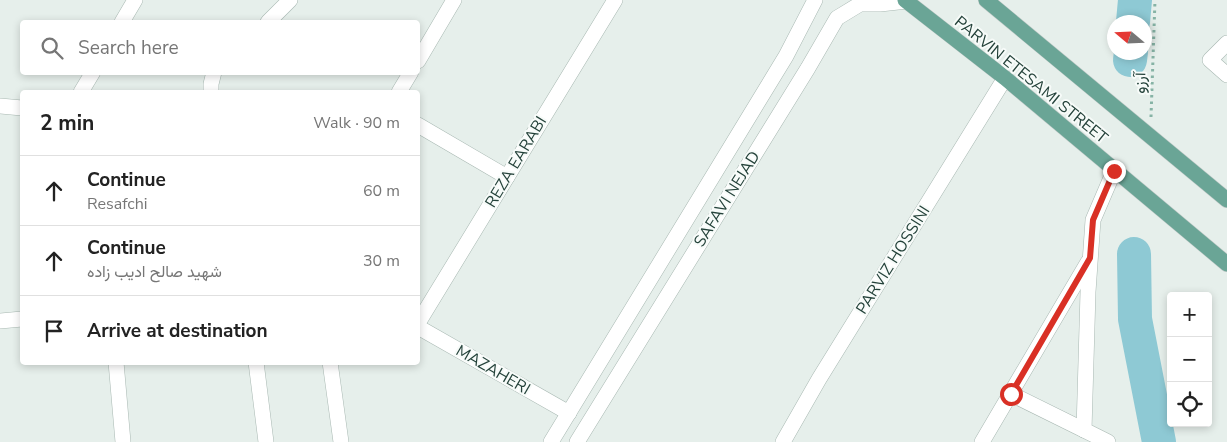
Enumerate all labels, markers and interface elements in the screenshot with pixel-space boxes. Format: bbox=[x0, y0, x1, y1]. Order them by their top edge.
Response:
street label: PARVIN ETESAMI STREET bbox=[950, 11, 1113, 149]
north arrow bbox=[1107, 15, 1152, 60]
search box bbox=[20, 20, 420, 75]
icon: search bbox=[38, 34, 66, 62]
text: Search here bbox=[78, 35, 179, 61]
street label: آرزو bbox=[1129, 71, 1151, 94]
text: 2 min bbox=[40, 109, 94, 137]
text: Walk · 90 m bbox=[313, 112, 400, 134]
street label: REZA EARABI bbox=[480, 112, 552, 212]
street label: SAFAVI NEJAD bbox=[689, 147, 765, 251]
route end bbox=[1103, 160, 1126, 183]
text: Continue bbox=[87, 167, 166, 193]
icon: ahead bbox=[40, 177, 68, 205]
text: 60 m bbox=[363, 180, 400, 202]
text: Resafchi bbox=[87, 193, 148, 215]
street label: PARVIZ HOSSINI bbox=[851, 202, 935, 318]
text: Continue bbox=[87, 235, 166, 261]
icon: ahead bbox=[40, 247, 68, 275]
text: 30 m bbox=[363, 250, 400, 272]
text: شهید صالح ادیب زاده bbox=[87, 261, 222, 283]
map controls bbox=[1167, 292, 1212, 427]
button: + bbox=[1167, 292, 1212, 337]
icon: arrive bbox=[40, 317, 68, 345]
text: Arrive at destination bbox=[87, 318, 268, 344]
button: − bbox=[1167, 337, 1212, 382]
street label: MAZAHERI bbox=[452, 340, 534, 400]
button: locate bbox=[1167, 382, 1212, 427]
route start bbox=[1000, 383, 1023, 406]

